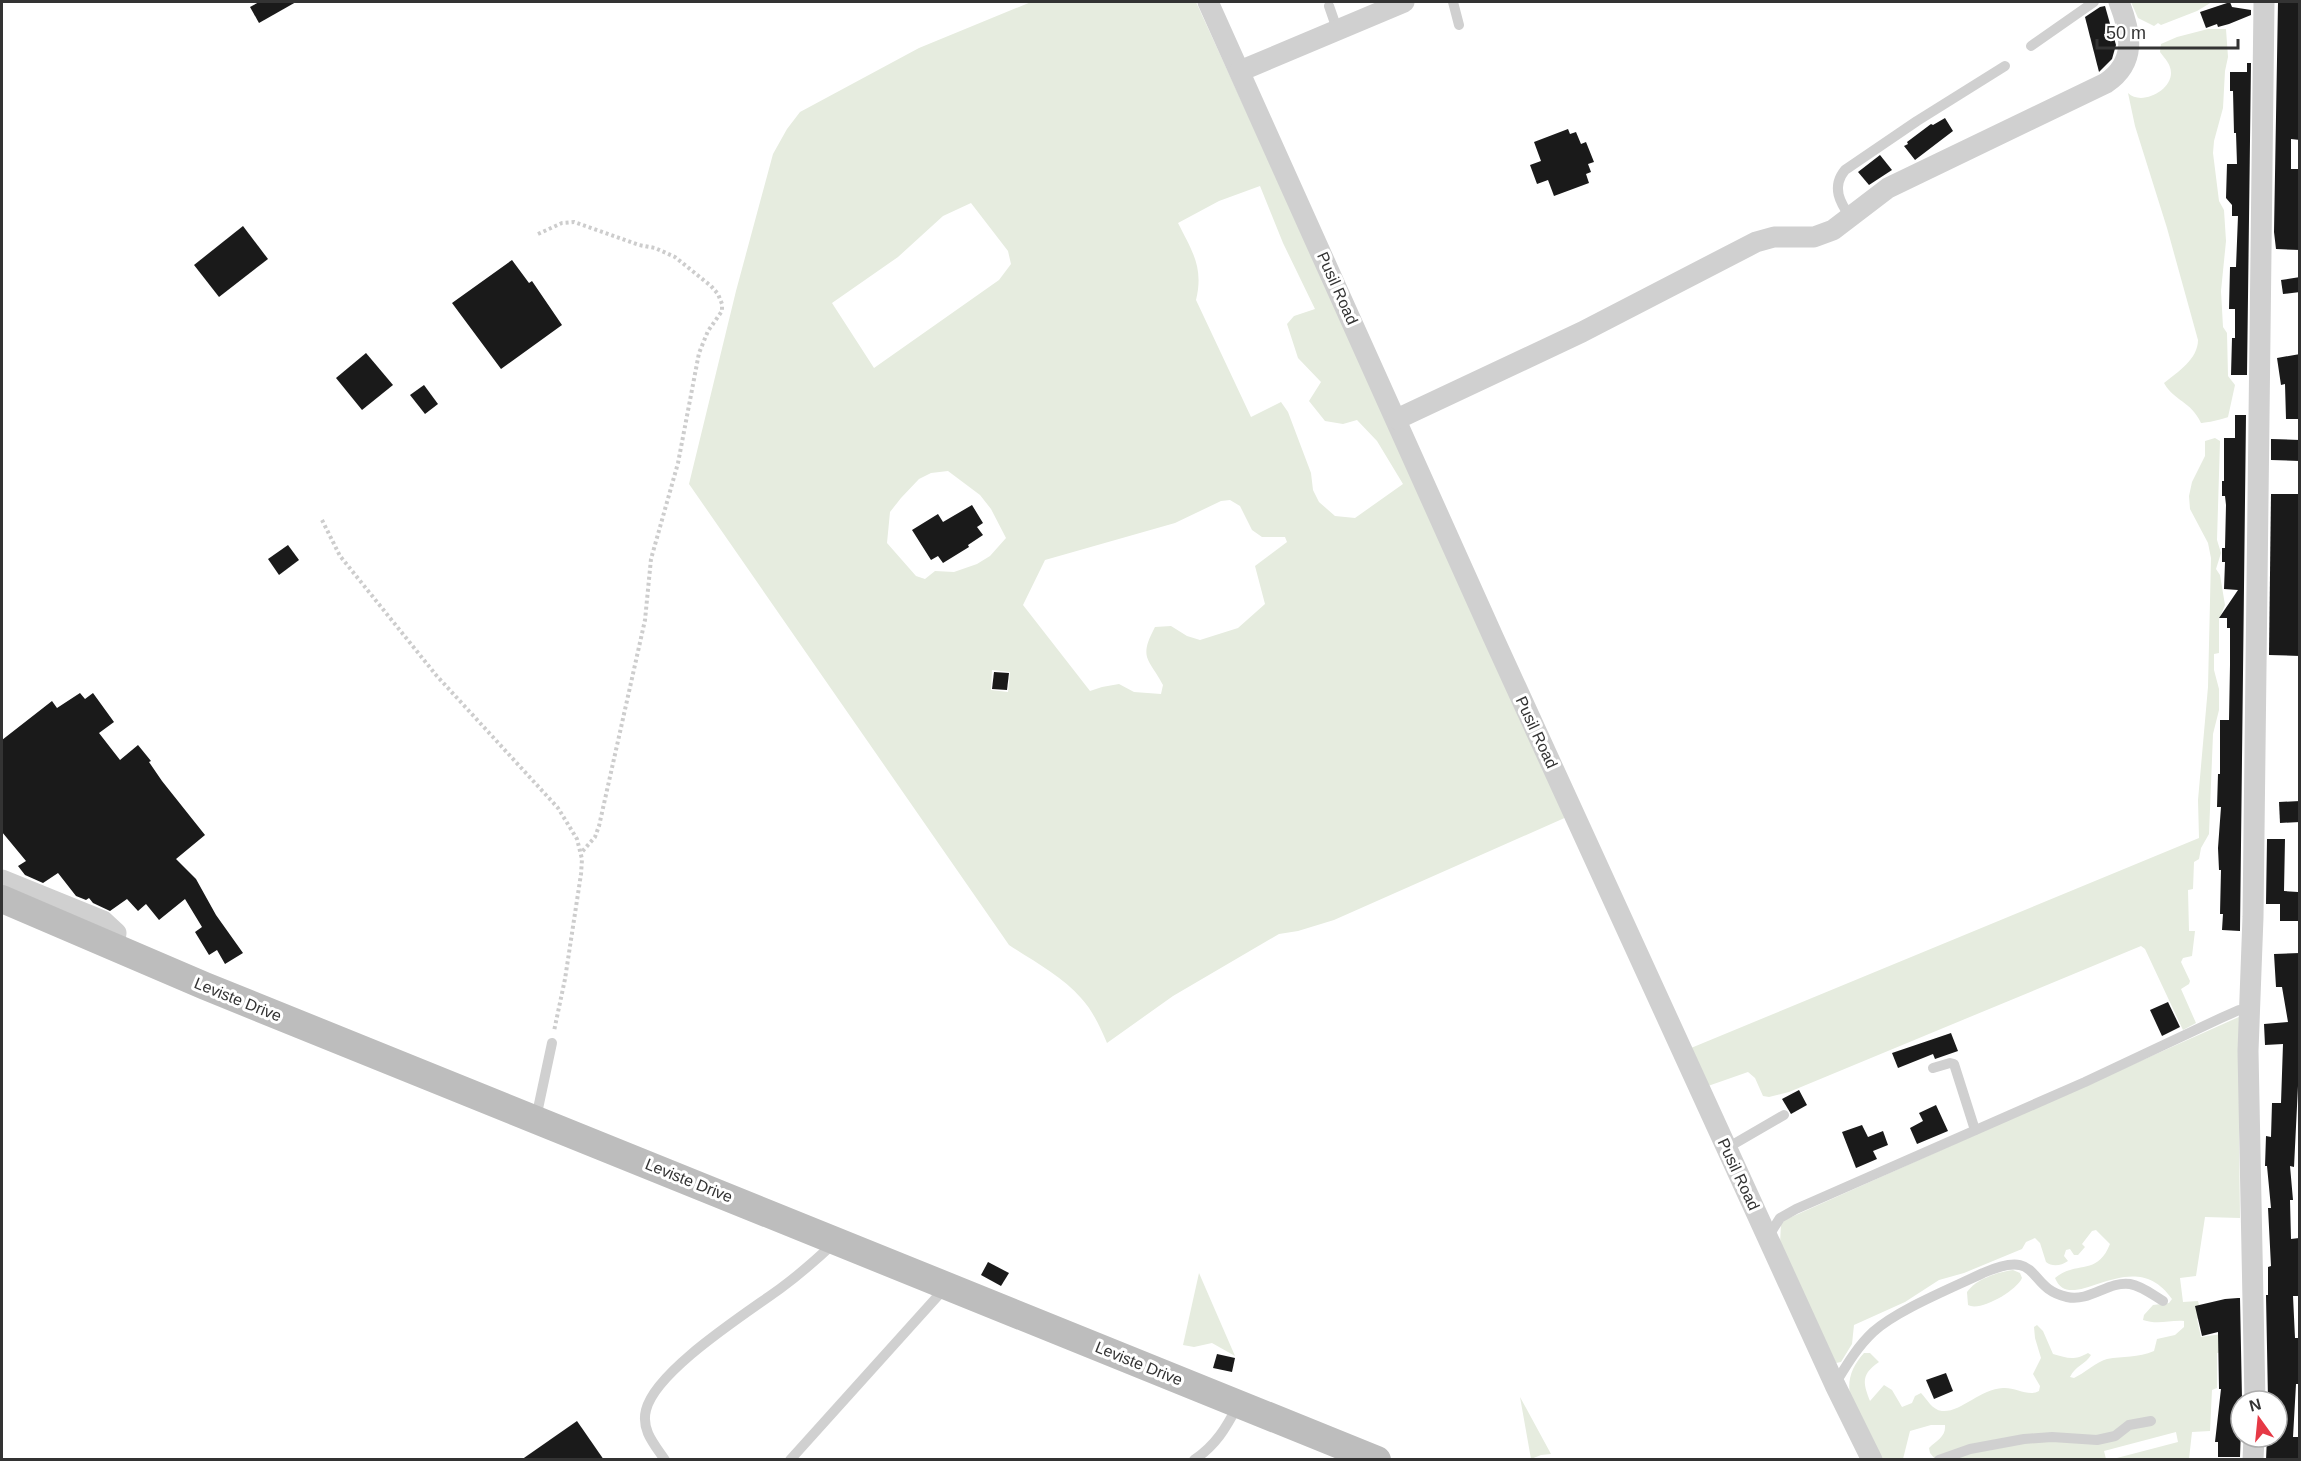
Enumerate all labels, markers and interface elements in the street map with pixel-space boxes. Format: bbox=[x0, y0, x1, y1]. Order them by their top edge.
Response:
scale bar bbox=[2097, 12, 2238, 50]
text: 50 m bbox=[2106, 23, 2146, 43]
street label: Pusil Road bbox=[1314, 249, 1361, 327]
street label: Pusil Road bbox=[1512, 694, 1561, 771]
street label: Leviste Drive bbox=[192, 974, 284, 1025]
street label: Pusil Road bbox=[1714, 1136, 1763, 1213]
street label: Leviste Drive bbox=[643, 1155, 735, 1206]
street label: Leviste Drive bbox=[1093, 1338, 1185, 1389]
north arrow bbox=[2229, 1389, 2289, 1449]
text: N bbox=[2247, 1395, 2263, 1415]

